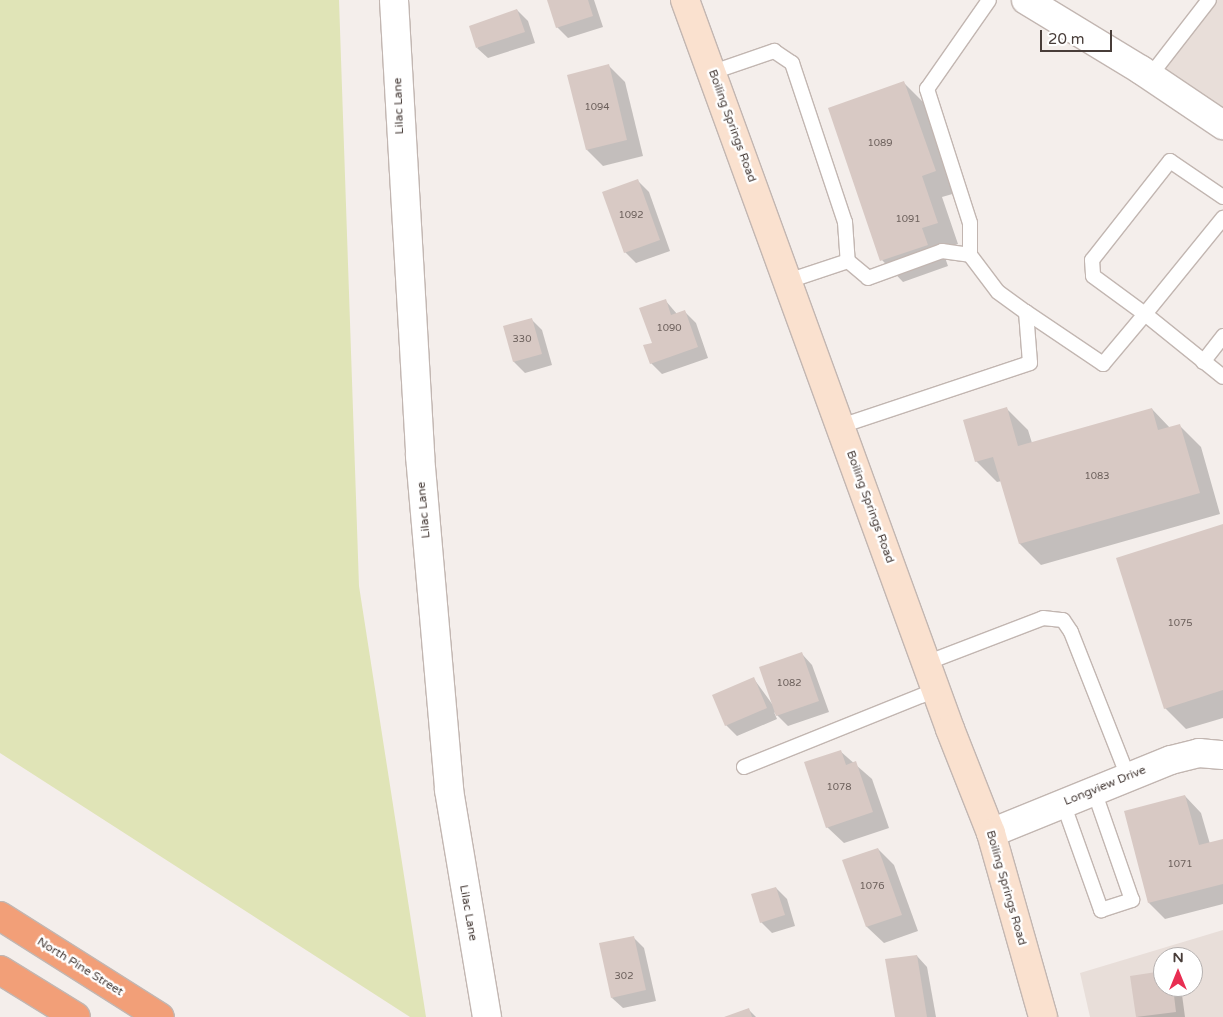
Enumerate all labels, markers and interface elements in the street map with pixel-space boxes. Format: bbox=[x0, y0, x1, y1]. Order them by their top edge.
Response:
scale bar bbox=[1043, 20, 1116, 52]
text: 20 m bbox=[1048, 30, 1085, 48]
street label: Boiling Springs Road bbox=[705, 68, 759, 184]
street label: Lilac Lane bbox=[391, 77, 407, 135]
house number: 1094 bbox=[584, 102, 610, 114]
house number: 1089 bbox=[867, 138, 893, 150]
house number: 1092 bbox=[618, 210, 644, 222]
house number: 1091 bbox=[895, 214, 921, 226]
house number: 1090 bbox=[656, 323, 682, 335]
house number: 330 bbox=[513, 334, 531, 346]
street label: Boiling Springs Road bbox=[843, 449, 897, 565]
house number: 1083 bbox=[1084, 471, 1110, 483]
street label: Lilac Lane bbox=[414, 481, 434, 539]
house number: 1075 bbox=[1167, 618, 1193, 630]
house number: 1082 bbox=[776, 678, 802, 690]
street label: Longview Drive bbox=[1062, 763, 1148, 809]
house number: 1078 bbox=[826, 782, 852, 794]
street label: Boiling Springs Road bbox=[983, 829, 1029, 947]
house number: 1071 bbox=[1167, 859, 1193, 871]
house number: 1076 bbox=[859, 881, 885, 893]
street label: Lilac Lane bbox=[456, 884, 480, 942]
street label: North Pine Street bbox=[34, 935, 126, 999]
north arrow bbox=[1153, 947, 1203, 997]
text: N bbox=[1172, 949, 1184, 966]
house number: 302 bbox=[615, 971, 633, 983]

